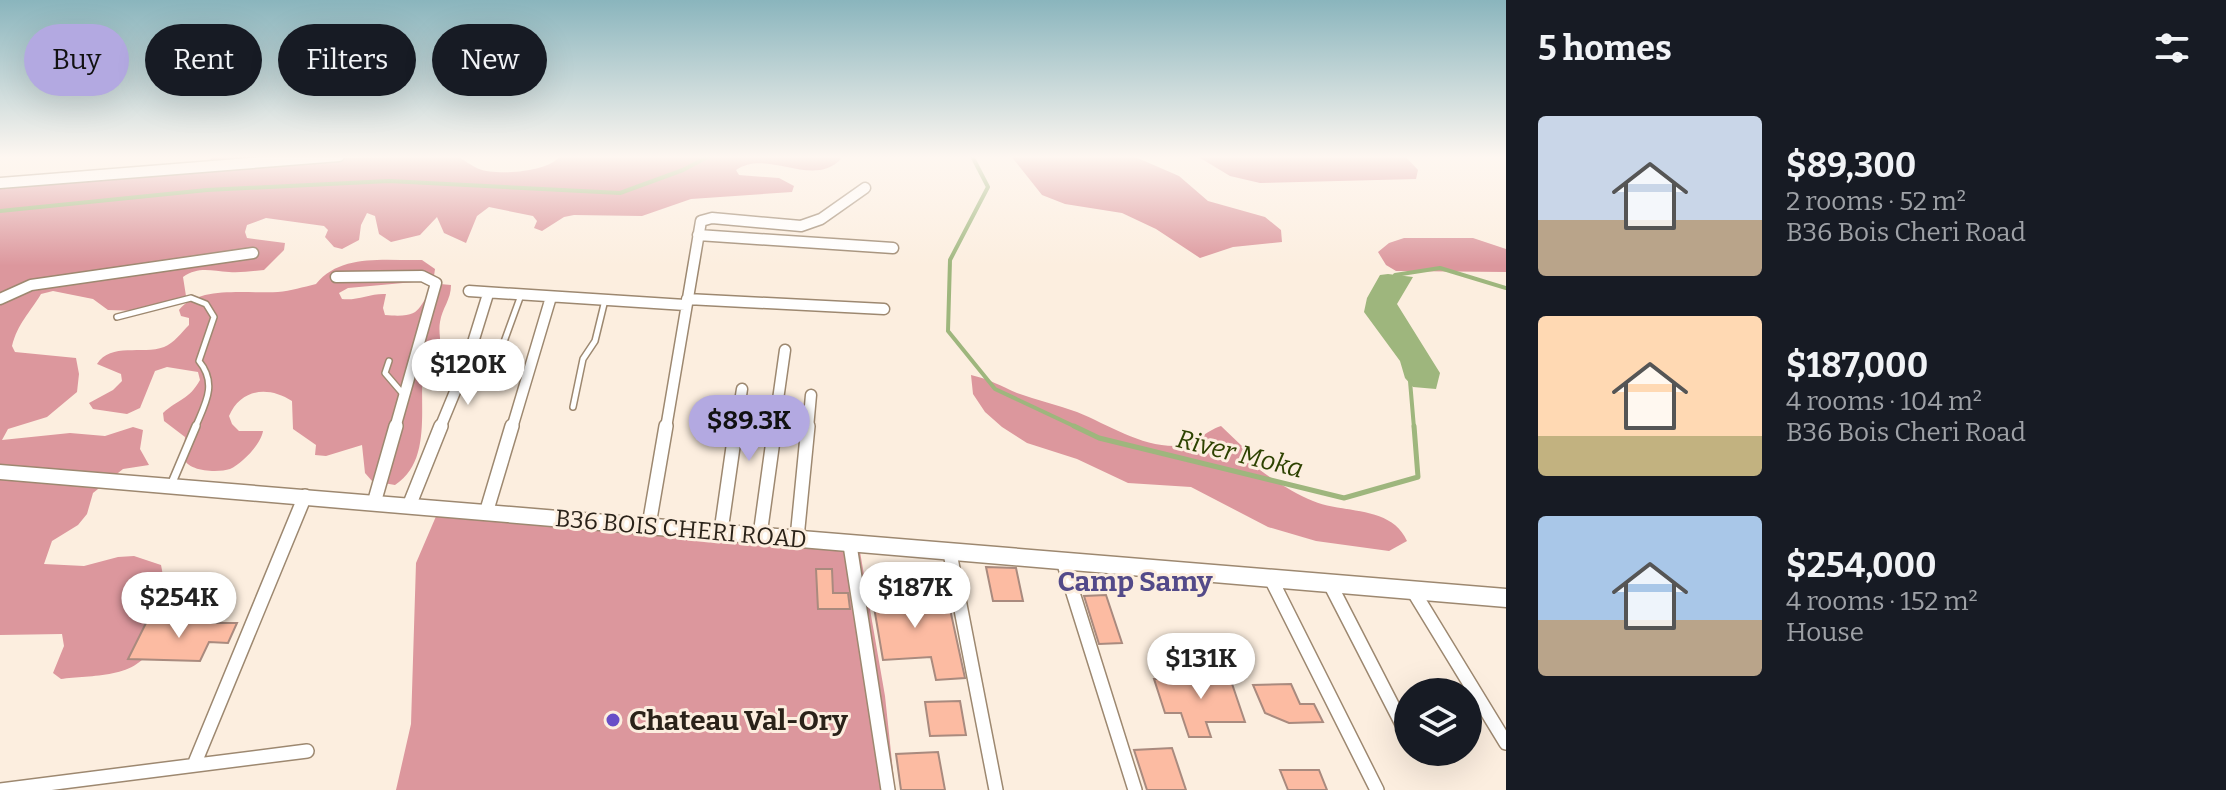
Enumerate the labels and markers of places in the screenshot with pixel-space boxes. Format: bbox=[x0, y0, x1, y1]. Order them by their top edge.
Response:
pin: $120K bbox=[412, 339, 524, 407]
pin: $89.3K bbox=[684, 395, 814, 463]
pin: $187K bbox=[859, 562, 971, 630]
pin: $254K bbox=[123, 572, 235, 640]
pin: $131K bbox=[1145, 633, 1257, 701]
place label: Chateau Val-Ory bbox=[629, 704, 848, 737]
marker: Chateau Val-Ory bbox=[604, 711, 622, 729]

